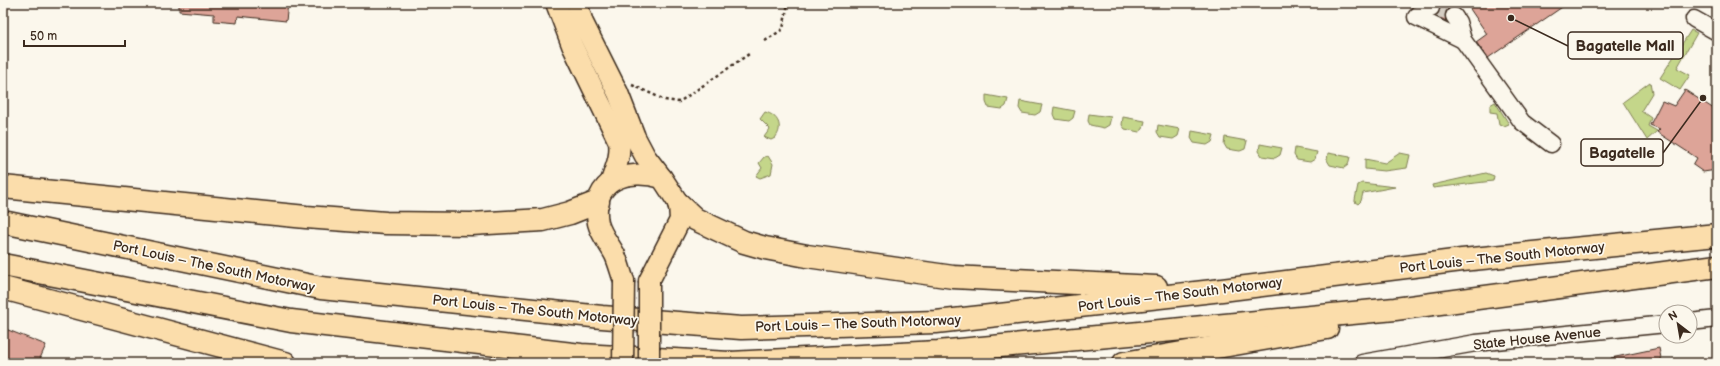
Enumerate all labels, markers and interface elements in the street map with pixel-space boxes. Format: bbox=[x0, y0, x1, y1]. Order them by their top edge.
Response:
scale bar bbox=[24, 22, 125, 48]
text: 50 m bbox=[30, 29, 57, 44]
callout: Bagatelle Mall bbox=[1568, 32, 1683, 59]
text: Bagatelle Mall bbox=[1576, 37, 1675, 56]
callout: Bagatelle bbox=[1581, 139, 1663, 166]
text: Bagatelle bbox=[1589, 144, 1655, 163]
street label: Port Louis – The South Motorway bbox=[111, 237, 317, 296]
street label: Port Louis – The South Motorway bbox=[1399, 238, 1606, 277]
street label: Port Louis – The South Motorway bbox=[1077, 273, 1284, 315]
street label: Port Louis – The South Motorway bbox=[432, 291, 639, 330]
north arrow bbox=[1658, 304, 1698, 344]
text: N bbox=[1666, 308, 1680, 324]
street label: Port Louis – The South Motorway bbox=[755, 311, 962, 336]
street label: State House Avenue bbox=[1472, 323, 1602, 354]

